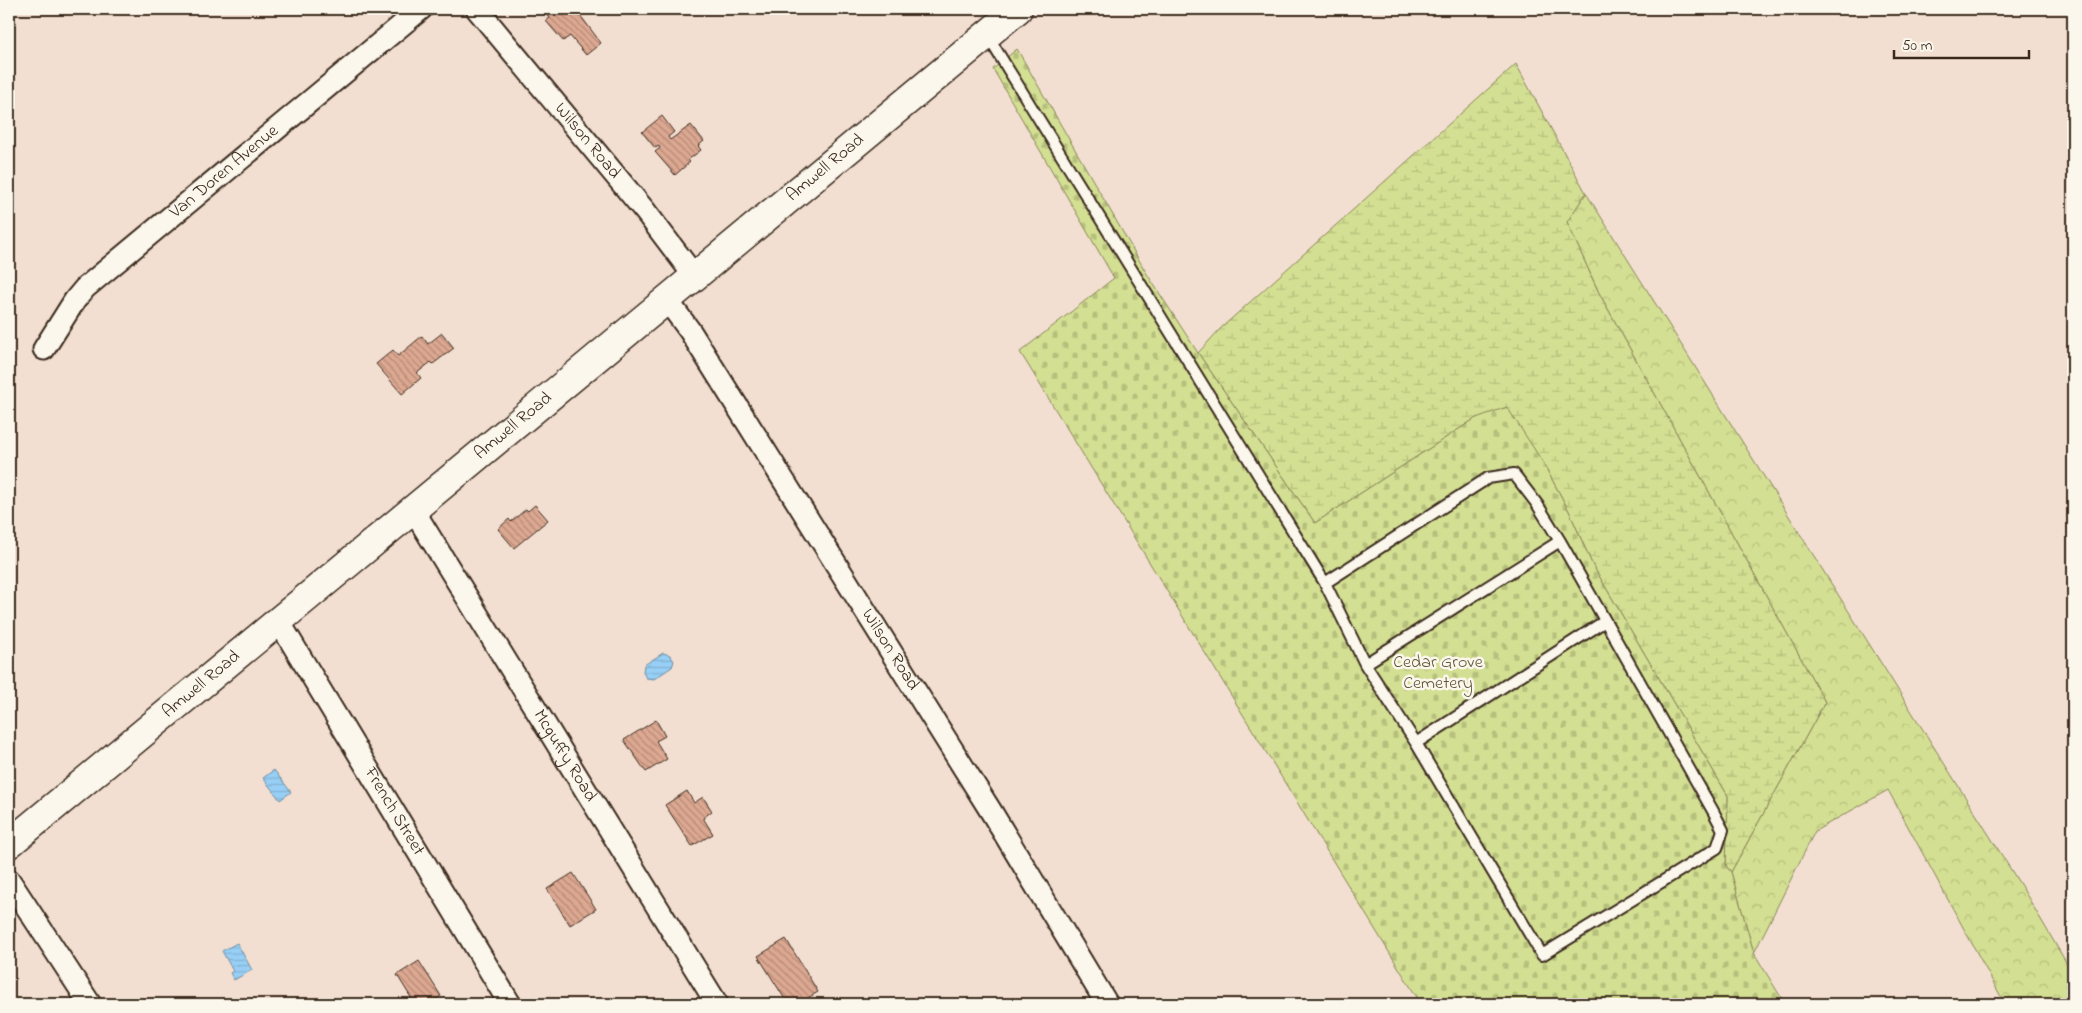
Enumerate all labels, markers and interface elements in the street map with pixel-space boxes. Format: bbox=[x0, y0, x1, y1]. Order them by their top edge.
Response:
scale bar bbox=[1894, 28, 2030, 60]
text: 50 m bbox=[1902, 35, 1933, 57]
street label: Wilson Road bbox=[547, 97, 626, 185]
street label: Van Doren Avenue bbox=[164, 118, 286, 226]
street label: Amwell Road bbox=[781, 128, 870, 208]
street label: Amwell Road bbox=[469, 386, 558, 467]
street label: Wilson Road bbox=[854, 604, 925, 696]
street label: Amwell Road bbox=[157, 644, 246, 725]
park label: Cedar Grove Cemetery bbox=[1393, 650, 1484, 697]
street label: Mcguffy Road bbox=[526, 705, 603, 807]
street label: French Street bbox=[357, 762, 431, 861]

